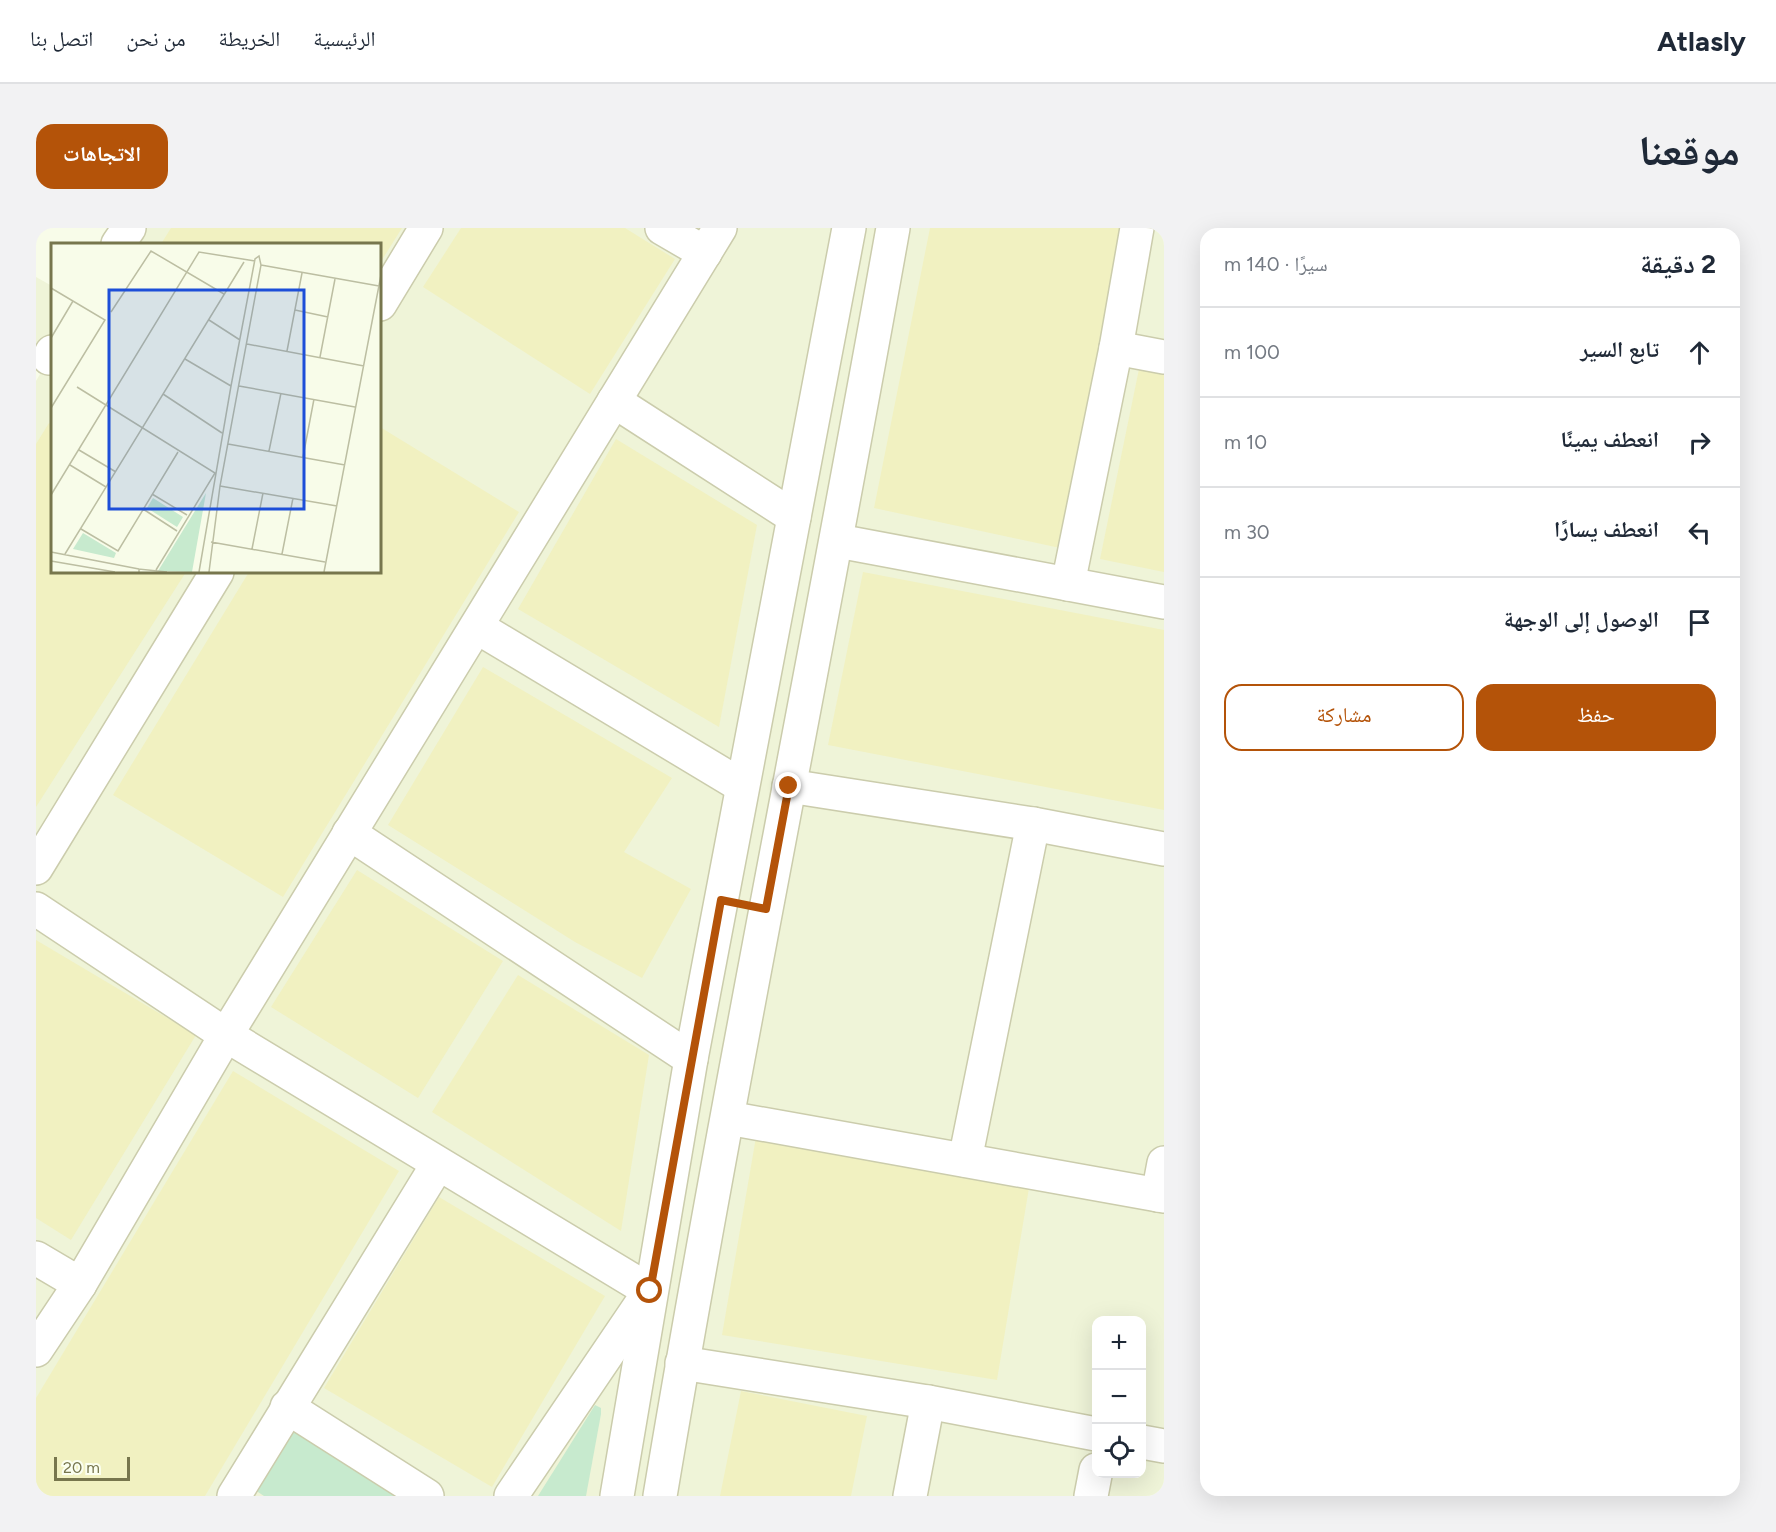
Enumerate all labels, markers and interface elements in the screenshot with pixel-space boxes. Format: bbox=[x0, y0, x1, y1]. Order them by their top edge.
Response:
text: Atlasly bbox=[1657, 24, 1746, 58]
text: اتصل بنا bbox=[30, 26, 93, 51]
text: من نحن bbox=[126, 26, 185, 51]
text: الخريطة bbox=[218, 26, 280, 51]
text: الرئيسية bbox=[313, 26, 376, 51]
button: الاتجاهات bbox=[36, 124, 168, 189]
text: موقعنا bbox=[1639, 125, 1740, 176]
inset map bbox=[51, 243, 381, 573]
text: 2 دقيقة bbox=[1640, 248, 1716, 280]
text: سيرًا · 140 m bbox=[1224, 252, 1328, 276]
text: تابع السير bbox=[1580, 336, 1659, 363]
icon: ahead bbox=[1683, 336, 1716, 369]
text: 100 m bbox=[1224, 340, 1280, 364]
text: انعطف يمينًا bbox=[1560, 426, 1659, 453]
icon: right bbox=[1683, 426, 1716, 459]
text: 10 m bbox=[1224, 430, 1267, 454]
text: انعطف يسارًا bbox=[1554, 516, 1659, 543]
icon: left bbox=[1683, 516, 1716, 549]
text: 30 m bbox=[1224, 520, 1270, 544]
text: الوصول إلى الوجهة bbox=[1504, 606, 1659, 633]
icon: arrive bbox=[1683, 606, 1716, 639]
button: مشاركة bbox=[1224, 684, 1464, 751]
button: حفظ bbox=[1476, 684, 1716, 751]
route end bbox=[775, 772, 801, 798]
route start bbox=[636, 1277, 662, 1303]
map controls bbox=[1092, 1316, 1146, 1478]
button: + bbox=[1092, 1316, 1146, 1370]
button: − bbox=[1092, 1370, 1146, 1424]
button: locate bbox=[1092, 1424, 1146, 1478]
scale bar bbox=[54, 1454, 130, 1482]
text: 20 m bbox=[63, 1458, 100, 1477]

